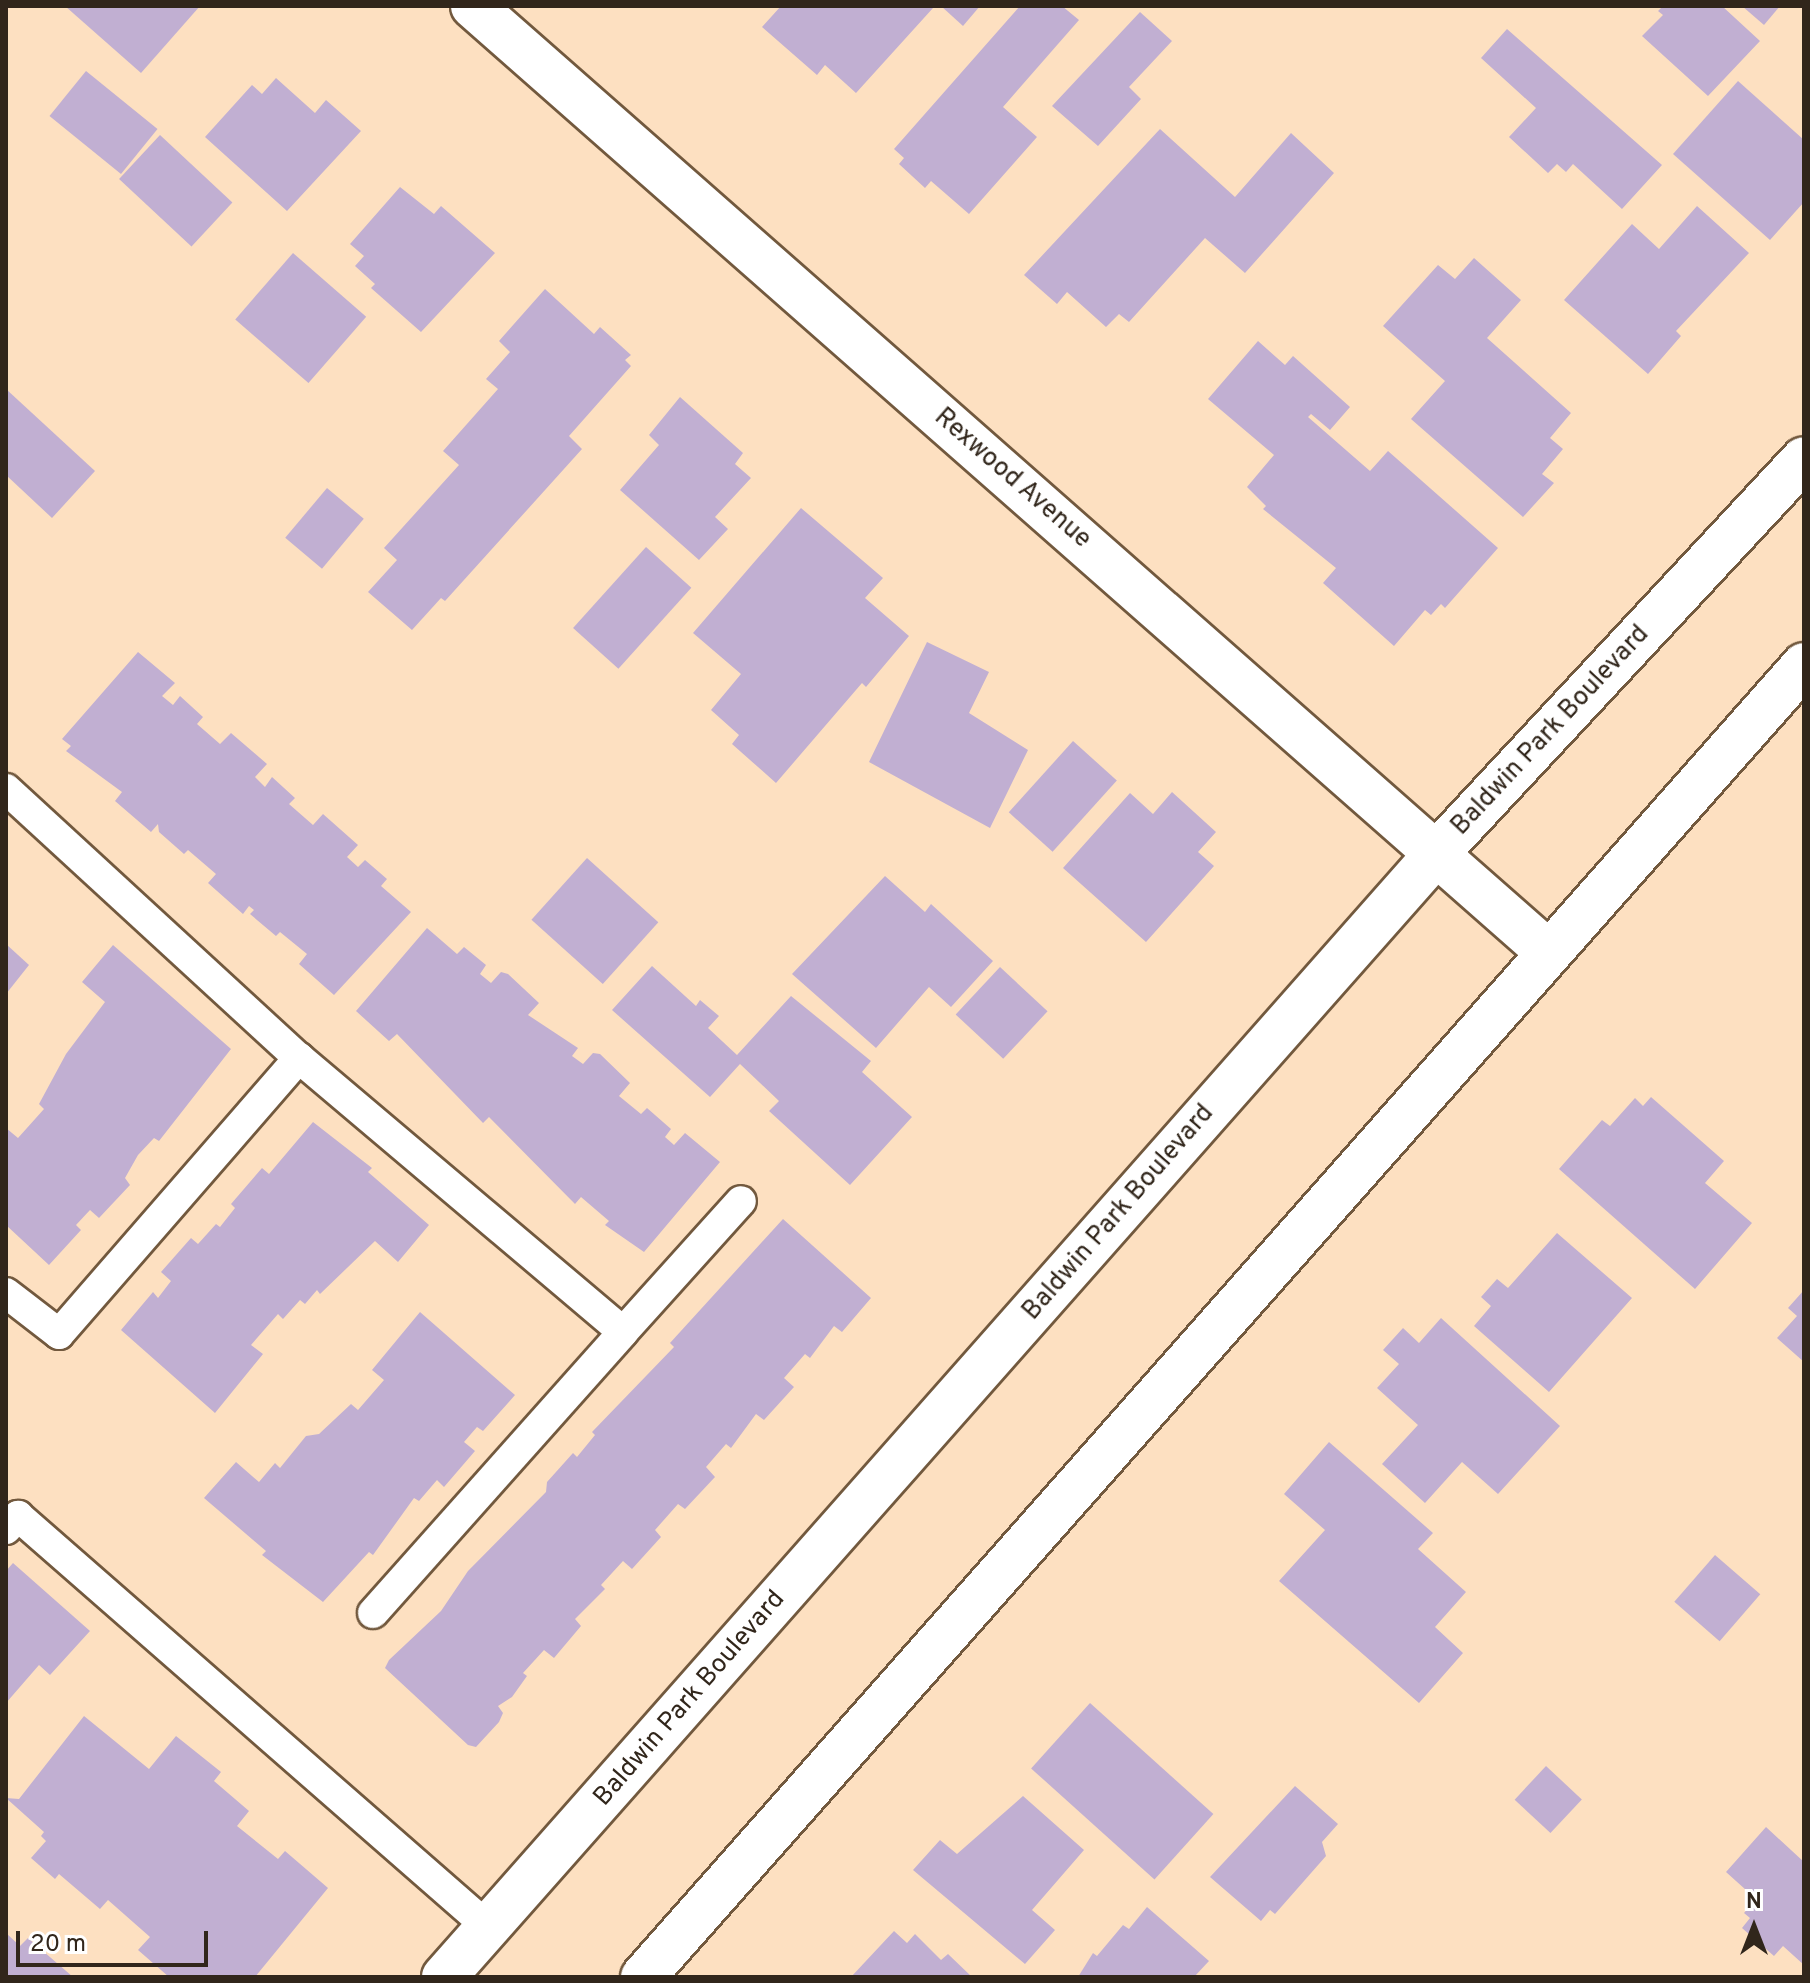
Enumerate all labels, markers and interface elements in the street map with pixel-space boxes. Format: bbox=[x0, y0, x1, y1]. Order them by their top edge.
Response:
street label: Rexwood Avenue bbox=[927, 402, 1097, 556]
street label: Baldwin Park Boulevard bbox=[1446, 620, 1656, 842]
street label: Baldwin Park Boulevard bbox=[1017, 1099, 1221, 1327]
street label: Baldwin Park Boulevard bbox=[588, 1585, 792, 1813]
north arrow bbox=[1714, 1887, 1794, 1967]
text: N bbox=[1746, 1889, 1762, 1916]
scale bar bbox=[20, 1915, 212, 1965]
text: 20 m bbox=[30, 1930, 86, 1960]

